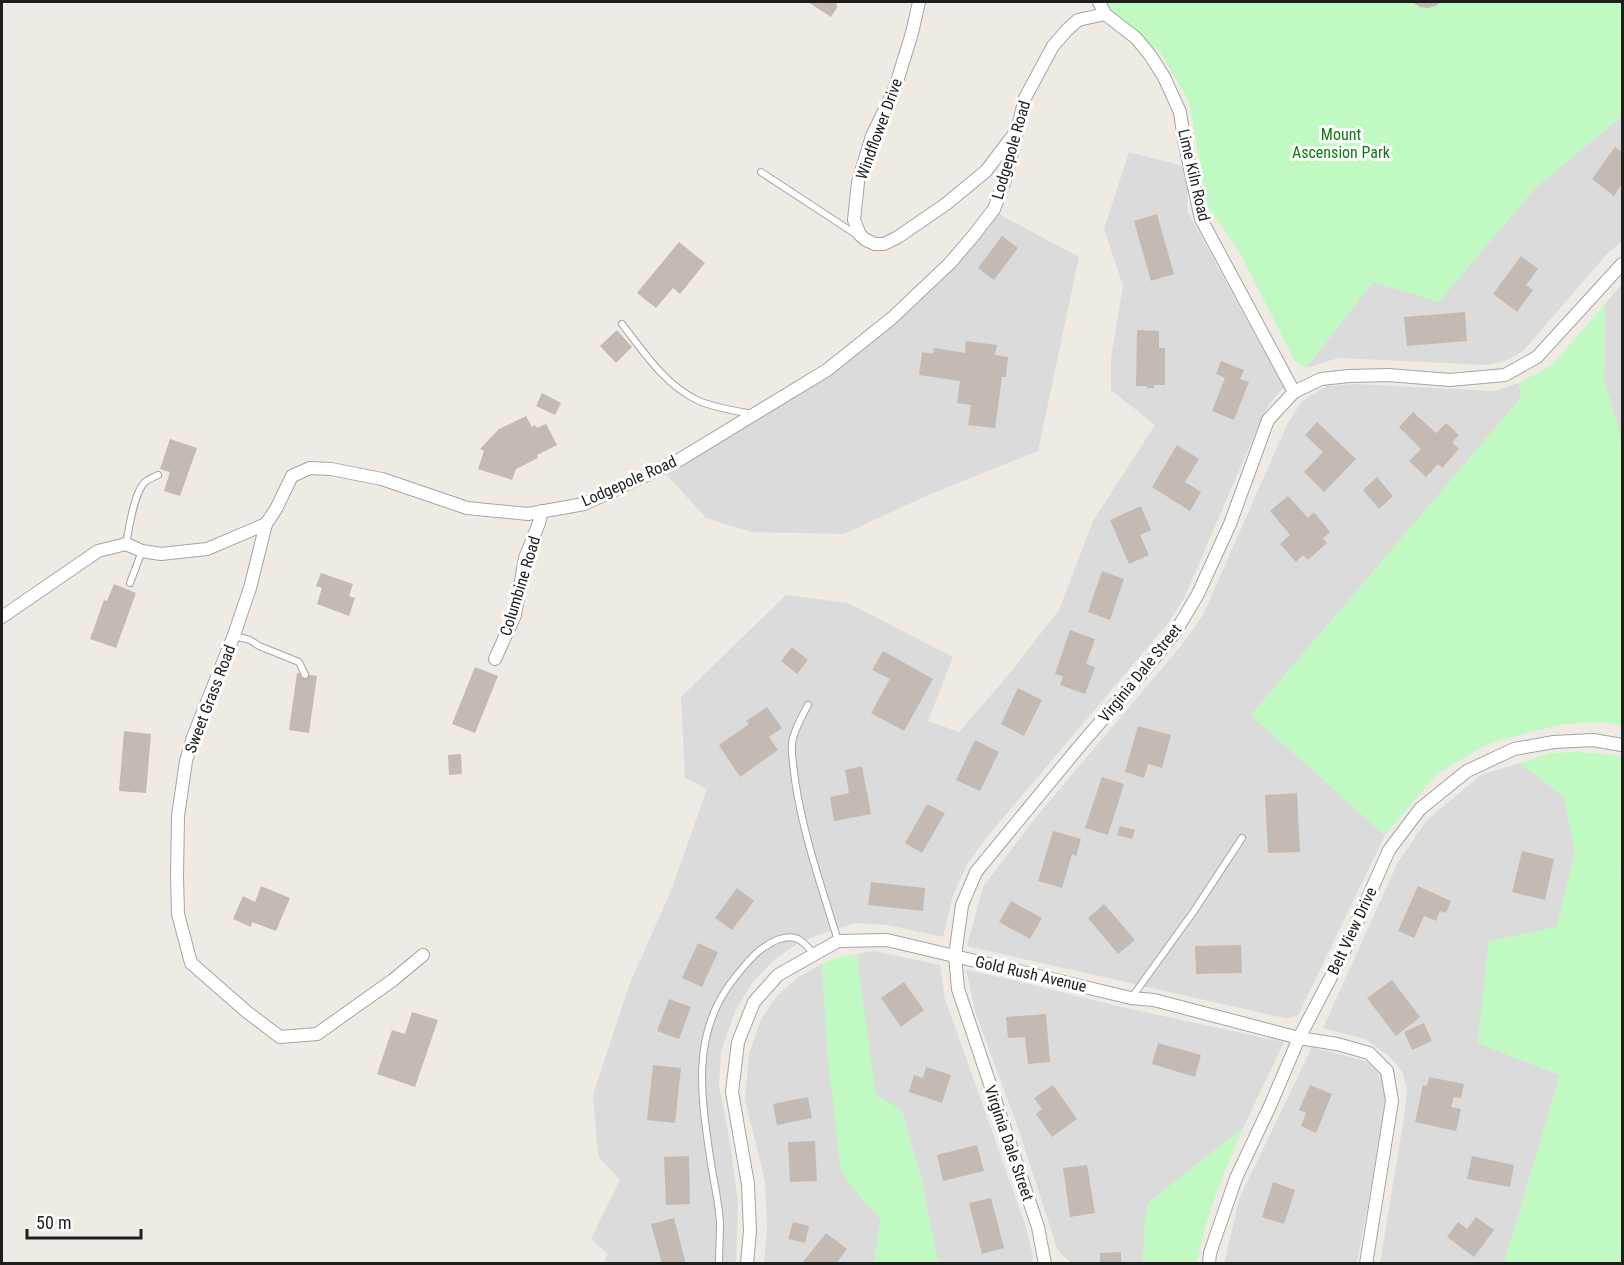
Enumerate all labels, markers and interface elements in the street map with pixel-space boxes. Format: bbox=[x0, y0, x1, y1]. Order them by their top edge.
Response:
street label: Windflower Drive bbox=[852, 76, 906, 182]
street label: Lodgepole Road bbox=[988, 98, 1034, 202]
park label: Mount Ascension Park bbox=[1292, 125, 1391, 162]
street label: Lime Kiln Road bbox=[1174, 127, 1214, 223]
street label: Lodgepole Road bbox=[579, 452, 679, 510]
street label: Columbine Road bbox=[496, 534, 544, 638]
street label: Virginia Dale Street bbox=[1095, 620, 1186, 726]
street label: Sweet Grass Road bbox=[181, 642, 239, 756]
street label: Belt View Drive bbox=[1323, 884, 1381, 978]
street label: Gold Rush Avenue bbox=[973, 952, 1089, 996]
street label: Virginia Dale Street bbox=[980, 1083, 1038, 1203]
scale bar bbox=[27, 1202, 141, 1240]
text: 50 m bbox=[36, 1212, 71, 1233]

